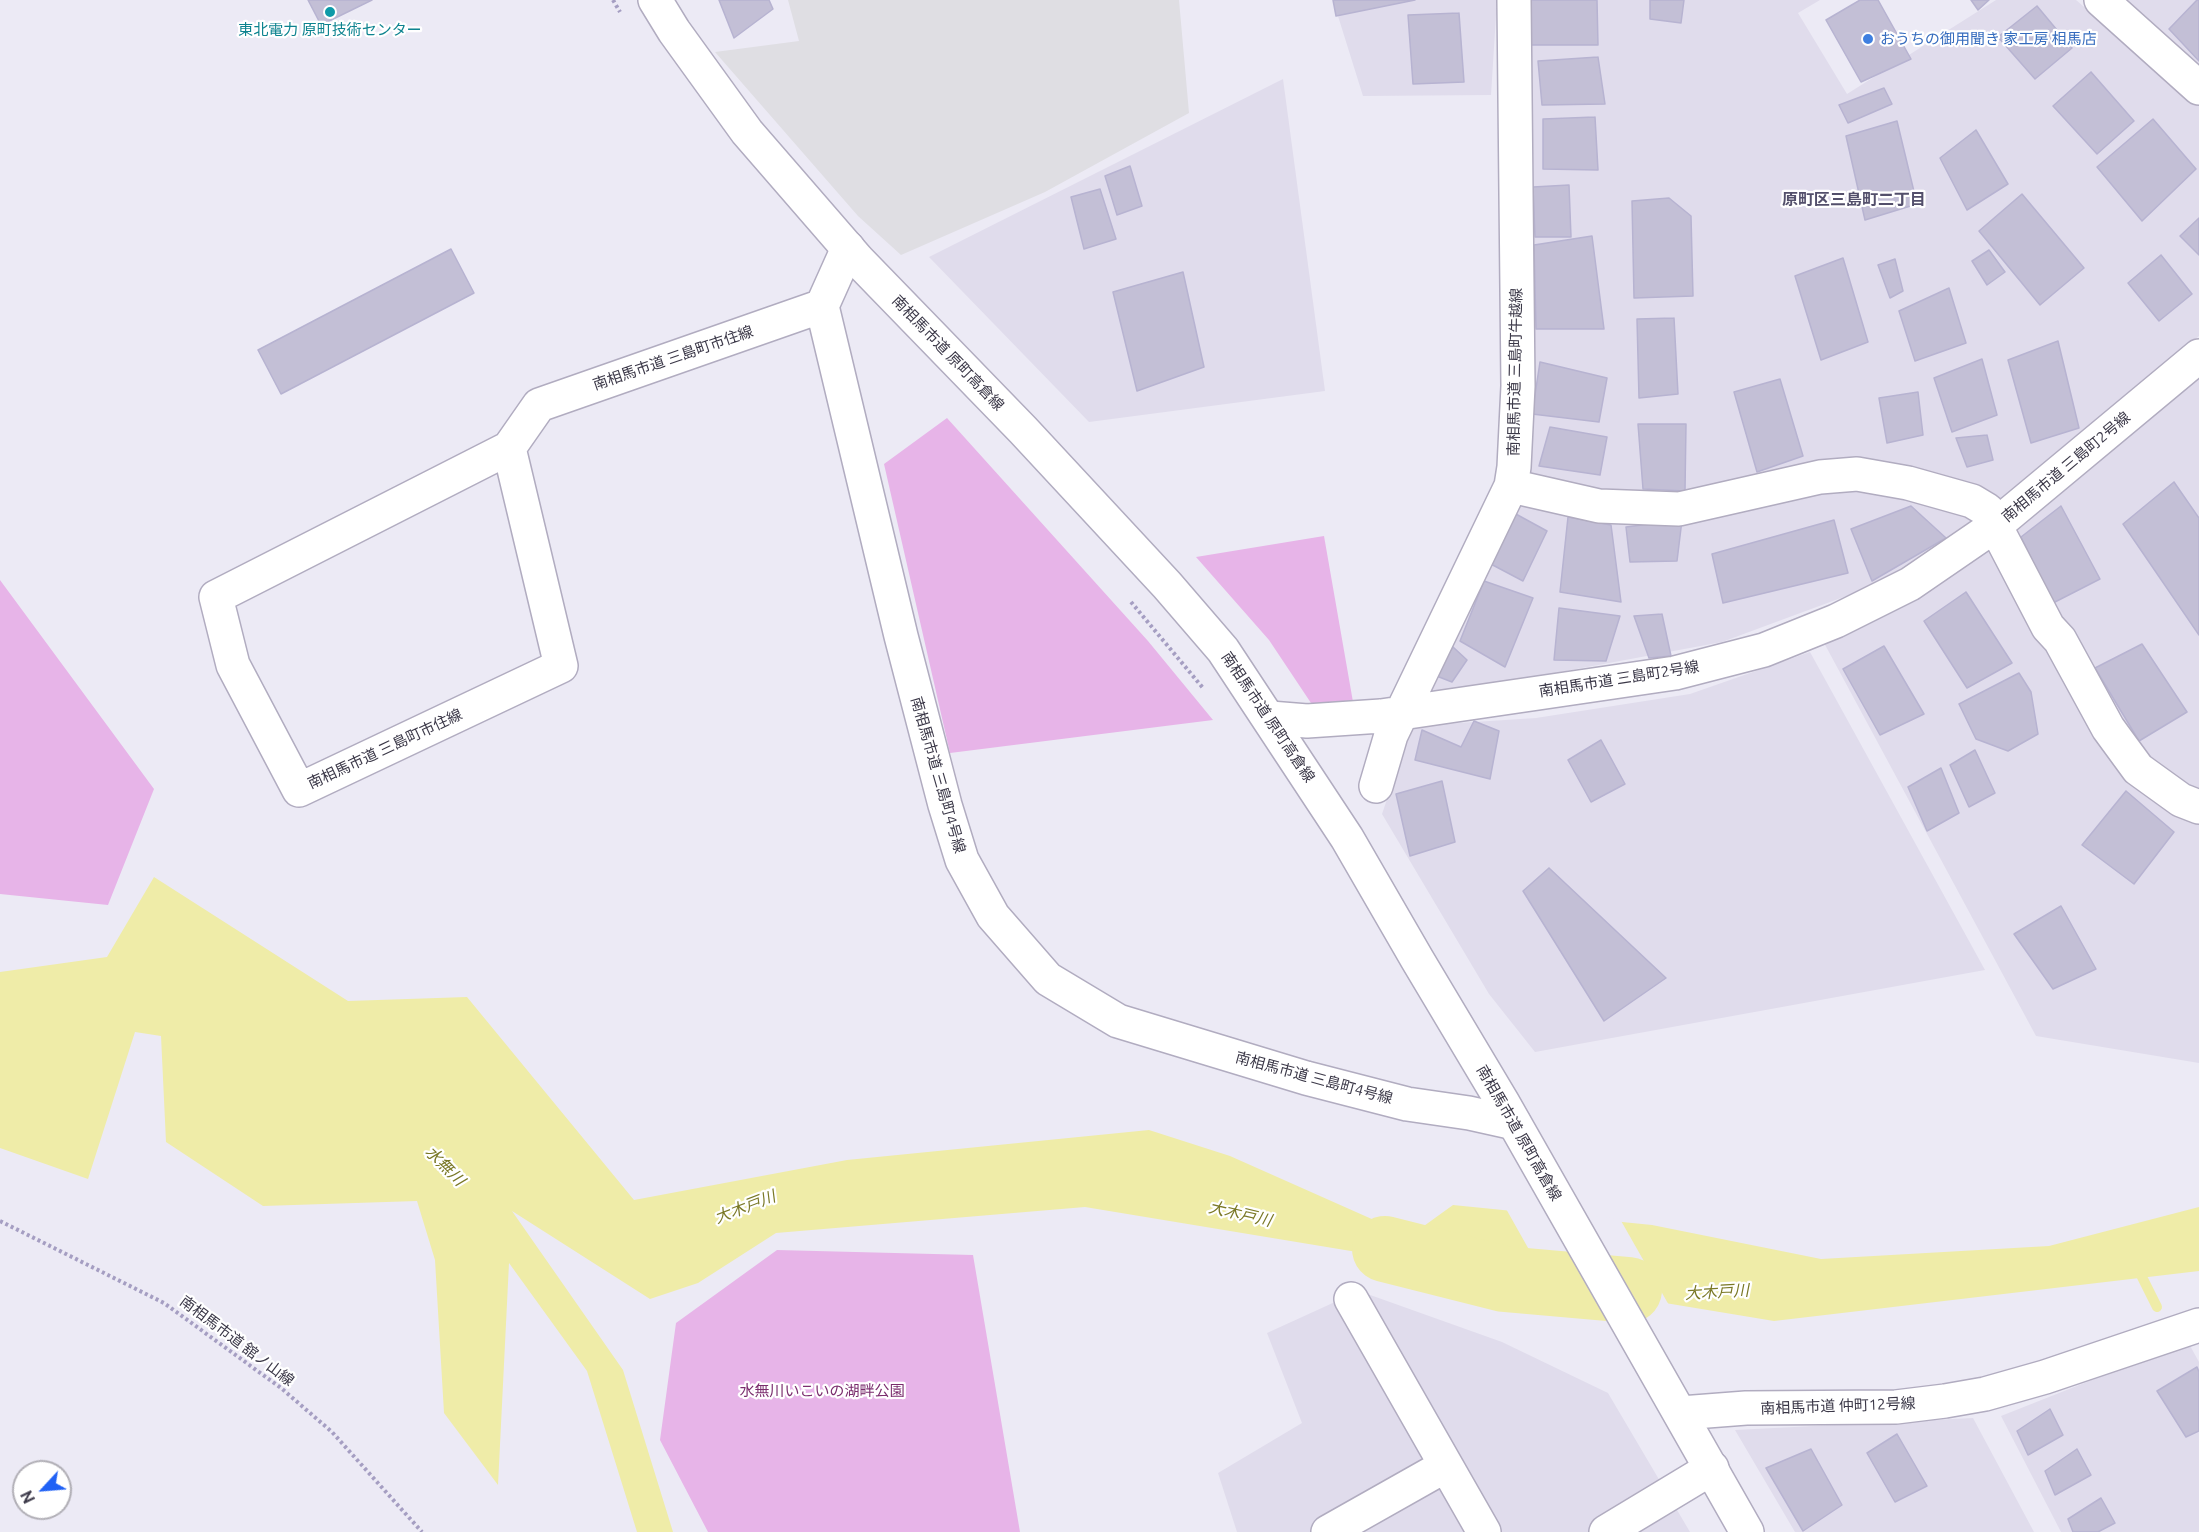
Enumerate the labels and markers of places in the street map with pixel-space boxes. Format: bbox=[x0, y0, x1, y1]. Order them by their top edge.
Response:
marker: 東北電力 原町技術センター bbox=[323, 5, 337, 19]
place label: 東北電力 原町技術センター bbox=[238, 21, 422, 39]
place label: おうちの御用聞き 家工房 相馬店 bbox=[1880, 30, 2097, 48]
marker: おうちの御用聞き 家工房 相馬店 bbox=[1861, 32, 1875, 46]

